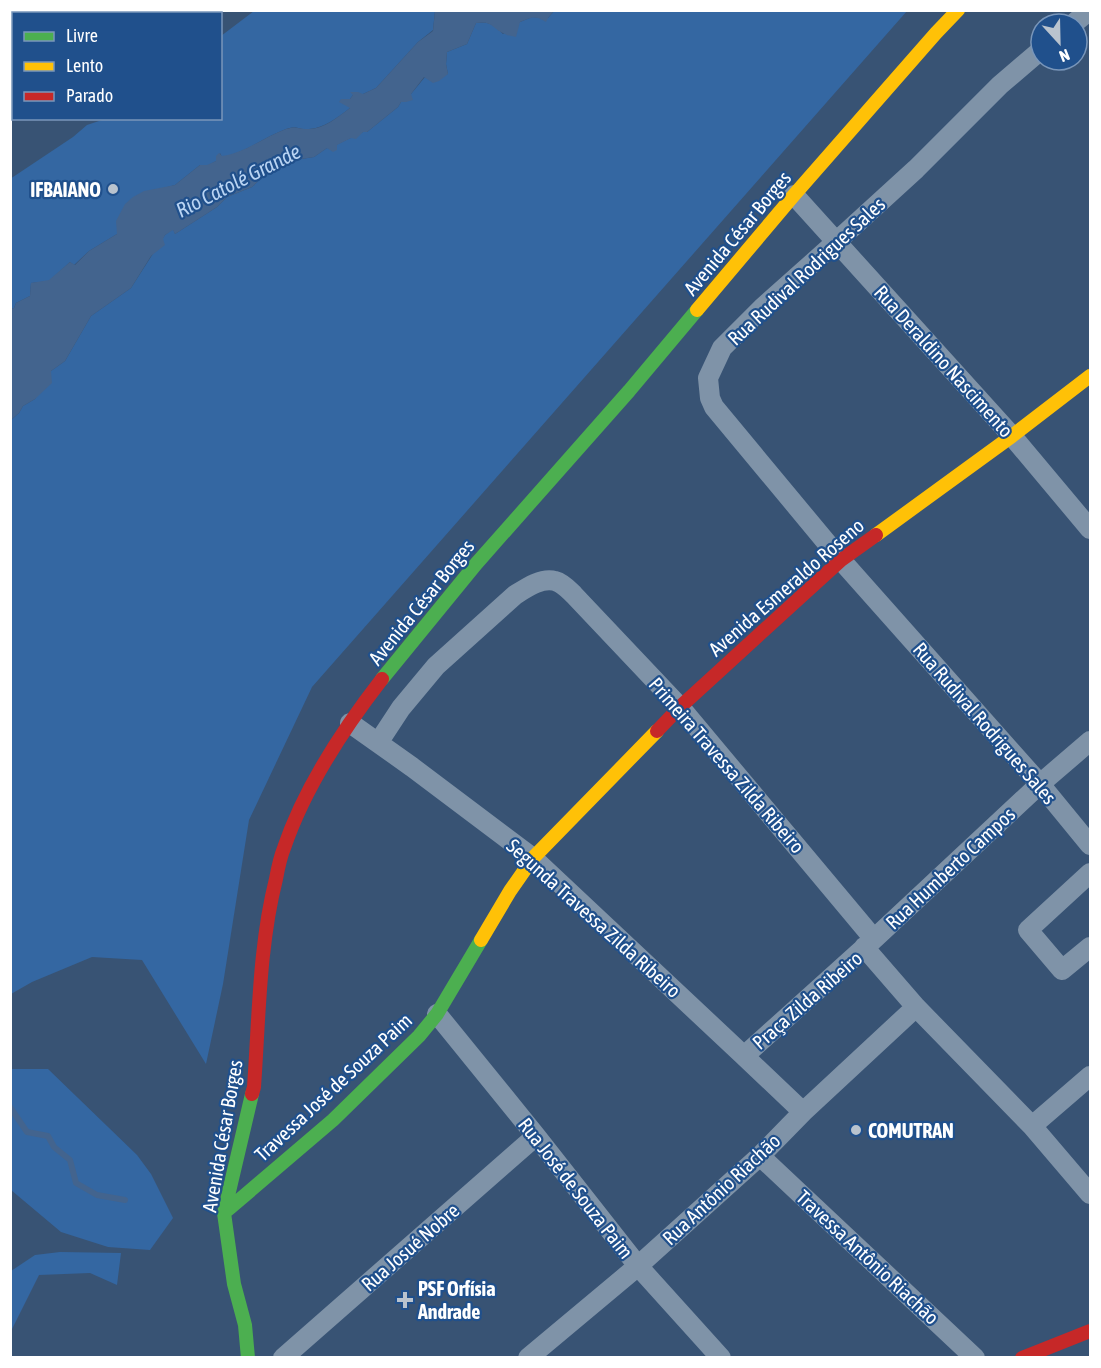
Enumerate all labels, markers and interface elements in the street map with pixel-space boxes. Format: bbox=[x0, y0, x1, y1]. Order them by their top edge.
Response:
legend bbox=[12, 12, 222, 120]
north arrow bbox=[1029, 12, 1089, 72]
text: Livre bbox=[66, 25, 98, 46]
text: N bbox=[1057, 46, 1072, 66]
text: Lento bbox=[66, 55, 103, 76]
text: Parado bbox=[66, 85, 113, 106]
water label: Rio Catolé Grande bbox=[172, 138, 304, 222]
street label: Avenida César Borges bbox=[679, 166, 795, 300]
place label: IFBAIANO bbox=[30, 178, 101, 201]
marker: IFBAIANO bbox=[106, 182, 120, 196]
street label: Rua Rudival Rodrigues Sales bbox=[723, 192, 889, 350]
street label: Rua Deraldino Nascimento bbox=[870, 280, 1018, 442]
street label: Avenida Esmeraldo Roseno bbox=[704, 513, 868, 661]
street label: Avenida César Borges bbox=[363, 535, 479, 669]
street label: Rua Rudival Rodrigues Sales bbox=[909, 638, 1061, 808]
street label: Primeira Travessa Zilda Ribeiro bbox=[645, 673, 809, 857]
street label: Rua Humberto Campos bbox=[881, 802, 1019, 934]
street label: Segunda Travessa Zilda Ribeiro bbox=[502, 834, 686, 1002]
street label: Praça Zilda Ribeiro bbox=[748, 946, 866, 1054]
street label: Travessa José de Souza Paim bbox=[250, 1008, 416, 1166]
street label: Avenida César Borges bbox=[197, 1058, 247, 1214]
street label: Rua José de Souza Paim bbox=[514, 1113, 638, 1263]
place label: COMUTRAN bbox=[868, 1119, 954, 1142]
marker: COMUTRAN bbox=[849, 1123, 863, 1137]
street label: Rua Antônio Riachão bbox=[657, 1129, 785, 1249]
street label: Travessa Antônio Riachão bbox=[792, 1185, 944, 1329]
street label: Rua Josué Nobre bbox=[357, 1198, 463, 1296]
place label: PSF Orfísia Andrade bbox=[417, 1277, 495, 1323]
marker: PSF Orfísia Andrade bbox=[396, 1291, 414, 1309]

